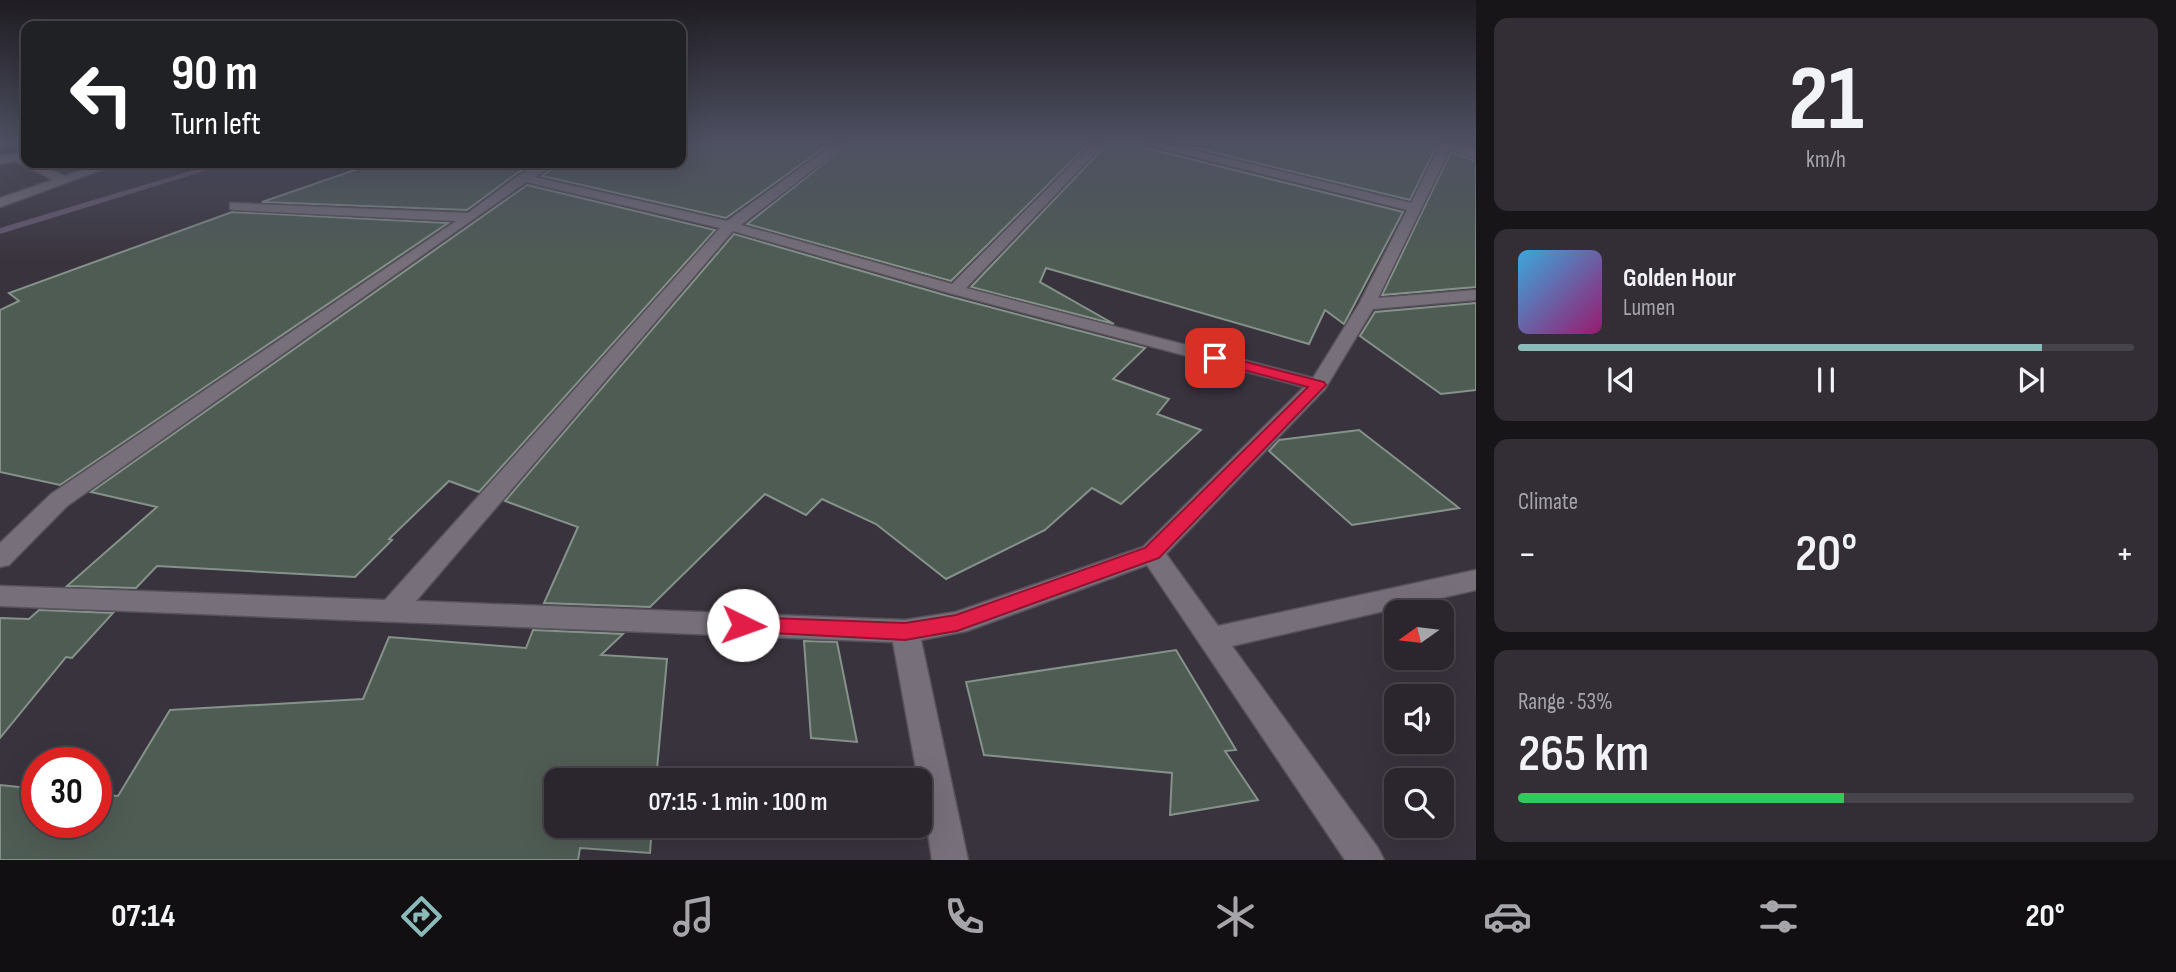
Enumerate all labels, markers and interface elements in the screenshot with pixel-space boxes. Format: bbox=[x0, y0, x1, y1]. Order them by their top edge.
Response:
text: 90 m bbox=[171, 45, 258, 104]
text: 21 bbox=[1788, 46, 1864, 155]
icon: left bbox=[56, 49, 147, 140]
text: Turn left bbox=[171, 105, 261, 144]
text: km/h bbox=[1806, 146, 1846, 174]
text: Golden Hour bbox=[1623, 263, 1736, 294]
text: Lumen bbox=[1623, 294, 1675, 322]
pin bbox=[1185, 328, 1245, 388]
icon: arrive bbox=[1196, 339, 1234, 377]
icon: previous bbox=[1602, 361, 1640, 399]
icon: pause bbox=[1807, 361, 1845, 399]
icon: next bbox=[2012, 361, 2050, 399]
text: Climate bbox=[1518, 488, 1578, 516]
text: 20° bbox=[1795, 523, 1857, 586]
text: − bbox=[1518, 532, 1537, 577]
text: + bbox=[2115, 532, 2134, 577]
position arrow bbox=[706, 588, 780, 662]
north arrow bbox=[1384, 600, 1454, 670]
map controls bbox=[1384, 600, 1454, 838]
button: sound bbox=[1384, 684, 1454, 754]
text: Range · 53% bbox=[1518, 688, 1613, 716]
text: 265 km bbox=[1518, 723, 1649, 786]
speed limit sign: 30 bbox=[21, 747, 112, 838]
button: search bbox=[1384, 768, 1454, 838]
text: 07:15 · 1 min · 100 m bbox=[648, 787, 828, 818]
icon: directions bbox=[397, 892, 446, 941]
icon: music bbox=[669, 892, 718, 941]
icon: phone bbox=[940, 892, 989, 941]
icon: climate bbox=[1211, 892, 1260, 941]
icon: car bbox=[1483, 892, 1532, 941]
icon: filters bbox=[1754, 892, 1803, 941]
text: 07:14 bbox=[111, 897, 175, 936]
text: 20° bbox=[2026, 897, 2065, 936]

